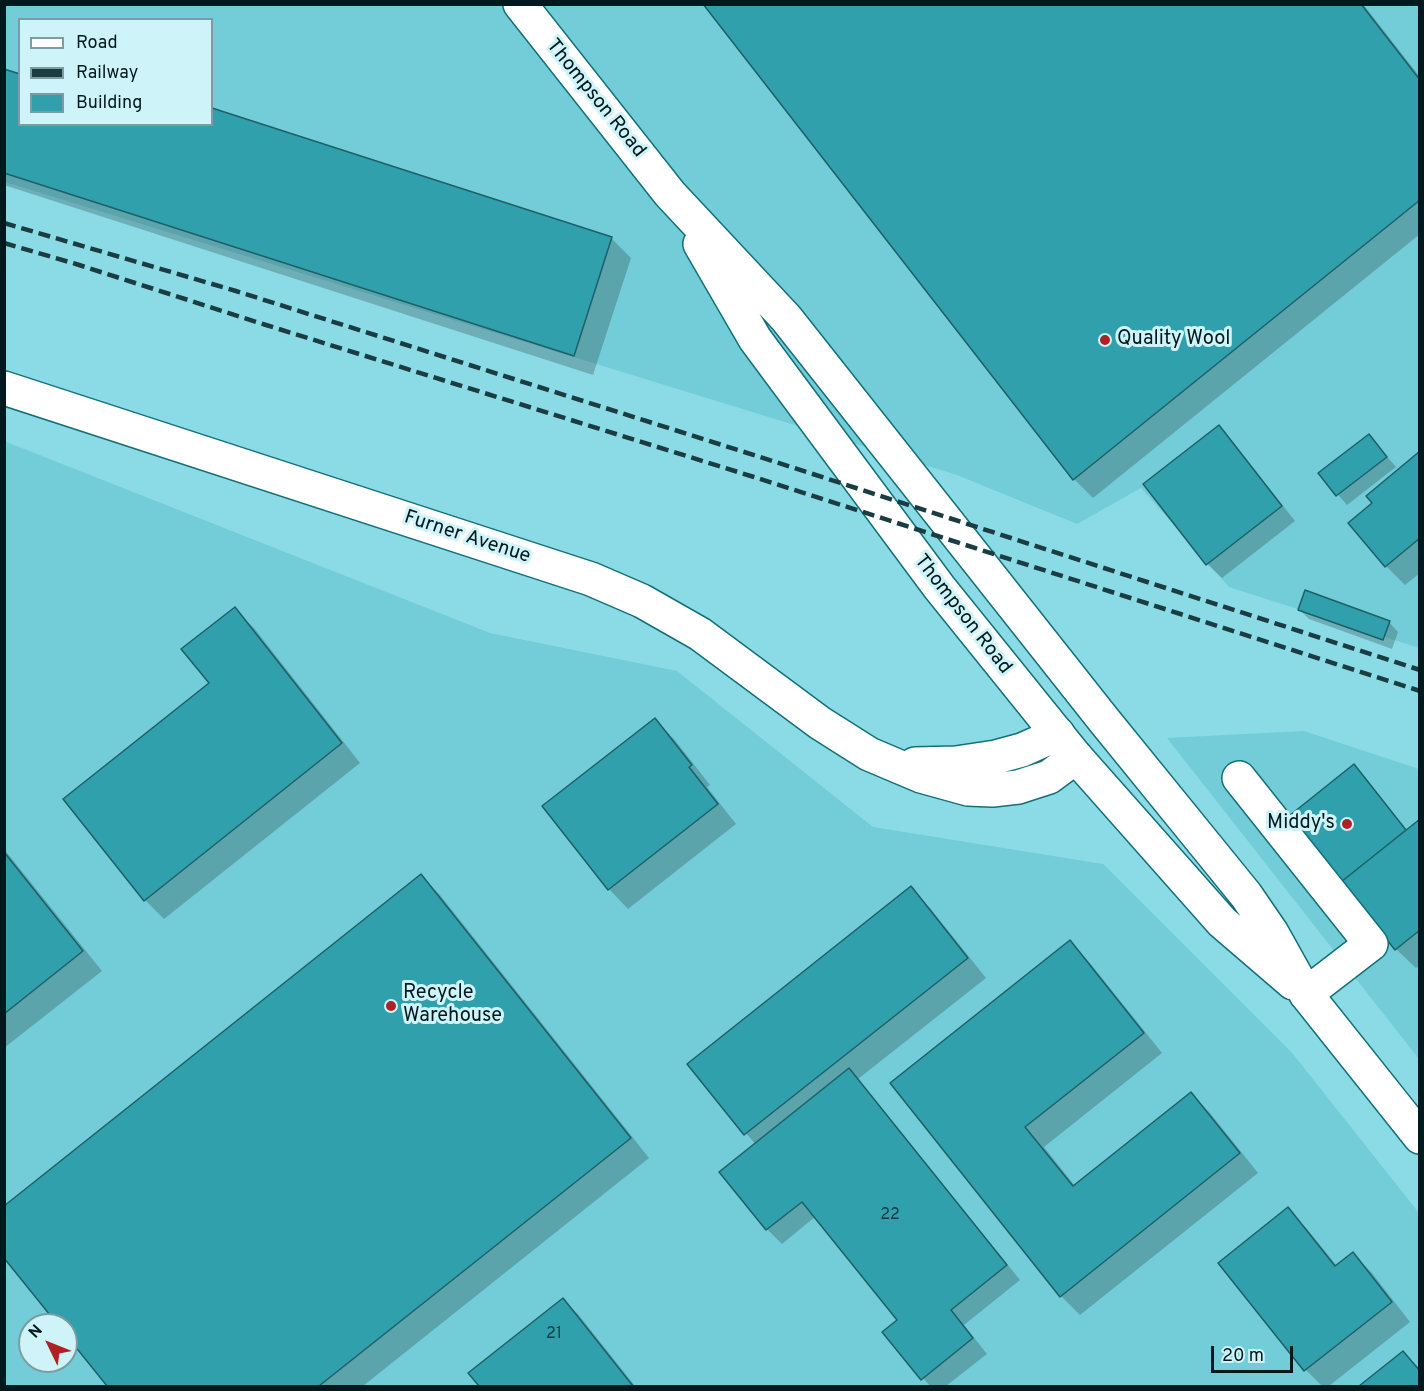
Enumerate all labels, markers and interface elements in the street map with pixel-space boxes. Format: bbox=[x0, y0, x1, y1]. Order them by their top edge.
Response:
legend bbox=[18, 18, 213, 126]
text: Road bbox=[76, 32, 118, 55]
street label: Thompson Road bbox=[540, 35, 650, 163]
text: Railway bbox=[76, 62, 138, 85]
text: Building bbox=[76, 92, 142, 115]
place label: Quality Wool bbox=[1117, 328, 1231, 352]
marker: Quality Wool bbox=[1098, 333, 1112, 347]
street label: Furner Avenue bbox=[401, 506, 533, 570]
street label: Thompson Road bbox=[908, 550, 1016, 680]
place label: Middy's bbox=[1267, 812, 1335, 836]
marker: Middy's bbox=[1340, 817, 1354, 831]
place label: Recycle Warehouse bbox=[403, 982, 502, 1029]
marker: Recycle Warehouse bbox=[384, 999, 398, 1013]
house number: 22 bbox=[880, 1206, 900, 1226]
north arrow bbox=[18, 1313, 78, 1373]
text: N bbox=[25, 1321, 48, 1343]
house number: 21 bbox=[546, 1325, 562, 1345]
scale bar bbox=[1214, 1334, 1296, 1372]
text: 20 m bbox=[1222, 1345, 1264, 1368]

